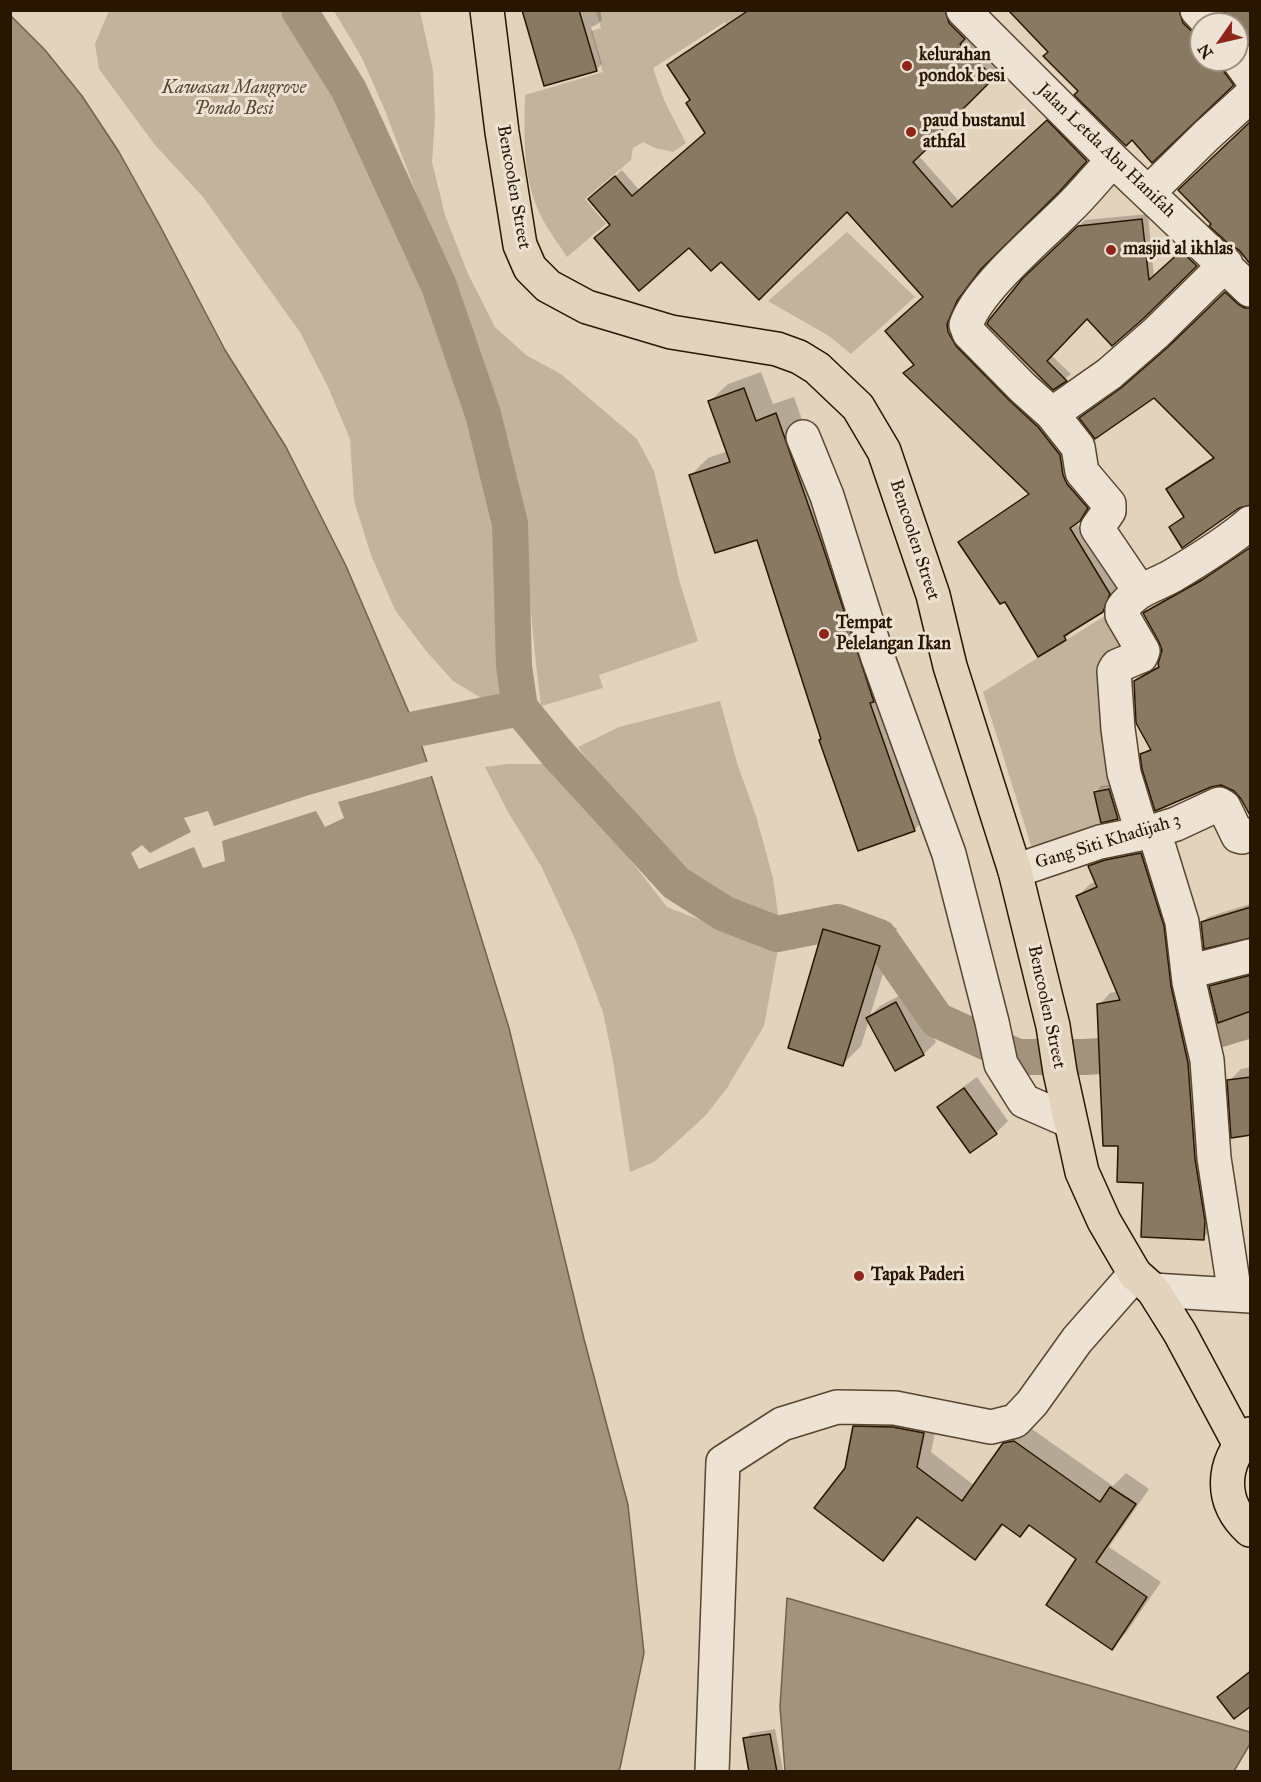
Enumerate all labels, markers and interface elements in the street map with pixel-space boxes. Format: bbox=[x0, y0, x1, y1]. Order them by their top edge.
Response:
north arrow bbox=[1189, 12, 1249, 72]
text: N bbox=[1194, 40, 1217, 62]
place label: kelurahan pondok besi bbox=[919, 45, 1005, 88]
marker: kelurahan pondok besi bbox=[900, 59, 914, 73]
park label: Kawasan Mangrove Pondo Besi bbox=[162, 78, 306, 121]
street label: Jalan Letda Abu Hanifah bbox=[1032, 79, 1180, 223]
place label: paud bustanul athfal bbox=[923, 111, 1025, 154]
street label: Bencoolen Street bbox=[491, 123, 535, 251]
marker: paud bustanul athfal bbox=[904, 125, 918, 139]
place label: masjid al ikhlas bbox=[1123, 239, 1233, 261]
marker: masjid al ikhlas bbox=[1104, 243, 1118, 257]
street label: Bencoolen Street bbox=[884, 477, 944, 603]
place label: Tempat Pelelangan Ikan bbox=[836, 613, 951, 656]
marker: Tempat Pelelangan Ikan bbox=[817, 627, 831, 641]
street label: Gang Siti Khadijah 3 bbox=[1033, 810, 1183, 874]
street label: Bencoolen Street bbox=[1022, 943, 1070, 1071]
place label: Tapak Paderi bbox=[871, 1265, 965, 1287]
marker: Tapak Paderi bbox=[852, 1269, 866, 1283]

